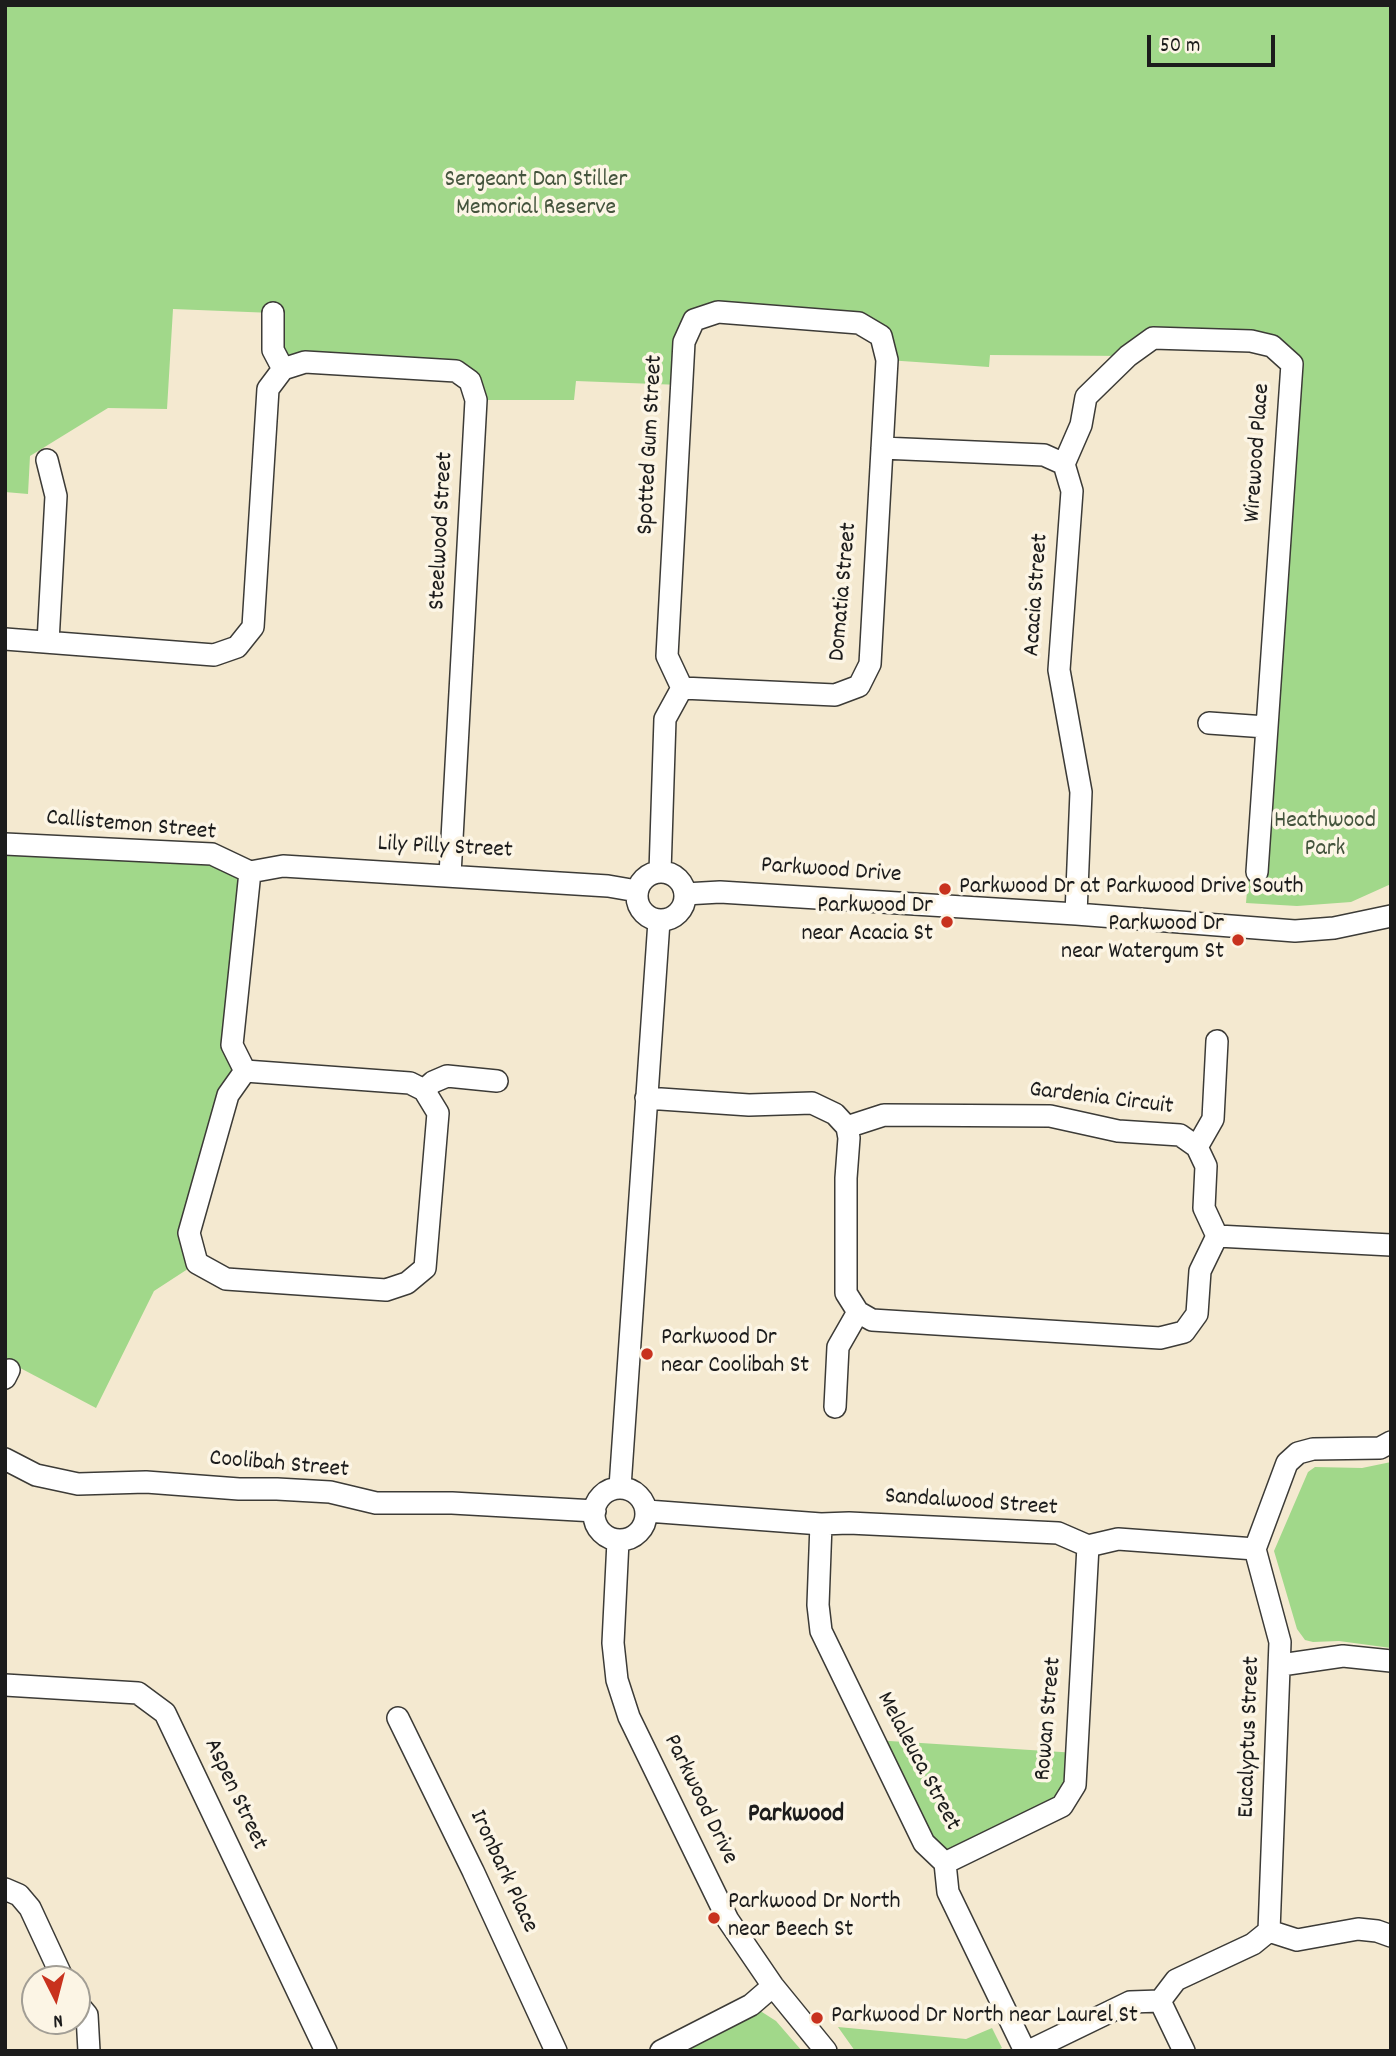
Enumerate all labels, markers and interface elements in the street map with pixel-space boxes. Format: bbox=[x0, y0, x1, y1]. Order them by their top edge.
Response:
scale bar bbox=[1151, 21, 1279, 65]
text: 50 m bbox=[1160, 32, 1200, 62]
park label: Sergeant Dan Stiller Memorial Reserve bbox=[445, 168, 627, 224]
street label: Spotted Gum Street bbox=[633, 354, 671, 536]
street label: Wirewood Place bbox=[1240, 383, 1278, 523]
street label: Steelwood Street bbox=[424, 451, 462, 611]
street label: Domatia Street bbox=[825, 521, 865, 663]
street label: Acacia Street bbox=[1019, 533, 1057, 657]
street label: Callistemon Street bbox=[45, 805, 217, 849]
park label: Heathwood Park bbox=[1274, 809, 1376, 865]
street label: Lily Pilly Street bbox=[377, 831, 513, 867]
street label: Parkwood Drive bbox=[760, 853, 902, 891]
place label: Parkwood Dr at Parkwood Drive South bbox=[959, 875, 1304, 903]
marker: Parkwood Dr at Parkwood Drive South bbox=[937, 881, 953, 897]
place label: Parkwood Dr near Acacia St bbox=[801, 894, 933, 950]
place label: Parkwood Dr near Watergum St bbox=[1061, 912, 1224, 968]
marker: Parkwood Dr near Acacia St bbox=[939, 914, 955, 930]
marker: Parkwood Dr near Watergum St bbox=[1230, 932, 1246, 948]
street label: Gardenia Circuit bbox=[1027, 1077, 1175, 1123]
place label: Parkwood Dr near Coolibah St bbox=[661, 1326, 809, 1382]
marker: Parkwood Dr near Coolibah St bbox=[639, 1346, 655, 1362]
street label: Coolibah Street bbox=[208, 1446, 350, 1486]
street label: Sandalwood Street bbox=[884, 1484, 1058, 1524]
street label: Rowan Street bbox=[1030, 1656, 1070, 1782]
street label: Eucalyptus Street bbox=[1234, 1656, 1268, 1818]
street label: Melaleuca Street bbox=[868, 1688, 966, 1836]
street label: Parkwood Drive bbox=[655, 1730, 743, 1870]
street label: Aspen Street bbox=[196, 1735, 272, 1855]
district label: Parkwood bbox=[748, 1800, 844, 1832]
street label: Ironbark Place bbox=[461, 1806, 543, 1938]
place label: Parkwood Dr North near Beech St bbox=[728, 1890, 901, 1946]
marker: Parkwood Dr North near Beech St bbox=[706, 1910, 722, 1926]
north arrow bbox=[21, 1965, 91, 2035]
place label: Parkwood Dr North near Laurel St bbox=[831, 2004, 1138, 2032]
text: N bbox=[52, 2005, 64, 2033]
marker: Parkwood Dr North near Laurel St bbox=[809, 2010, 825, 2026]

